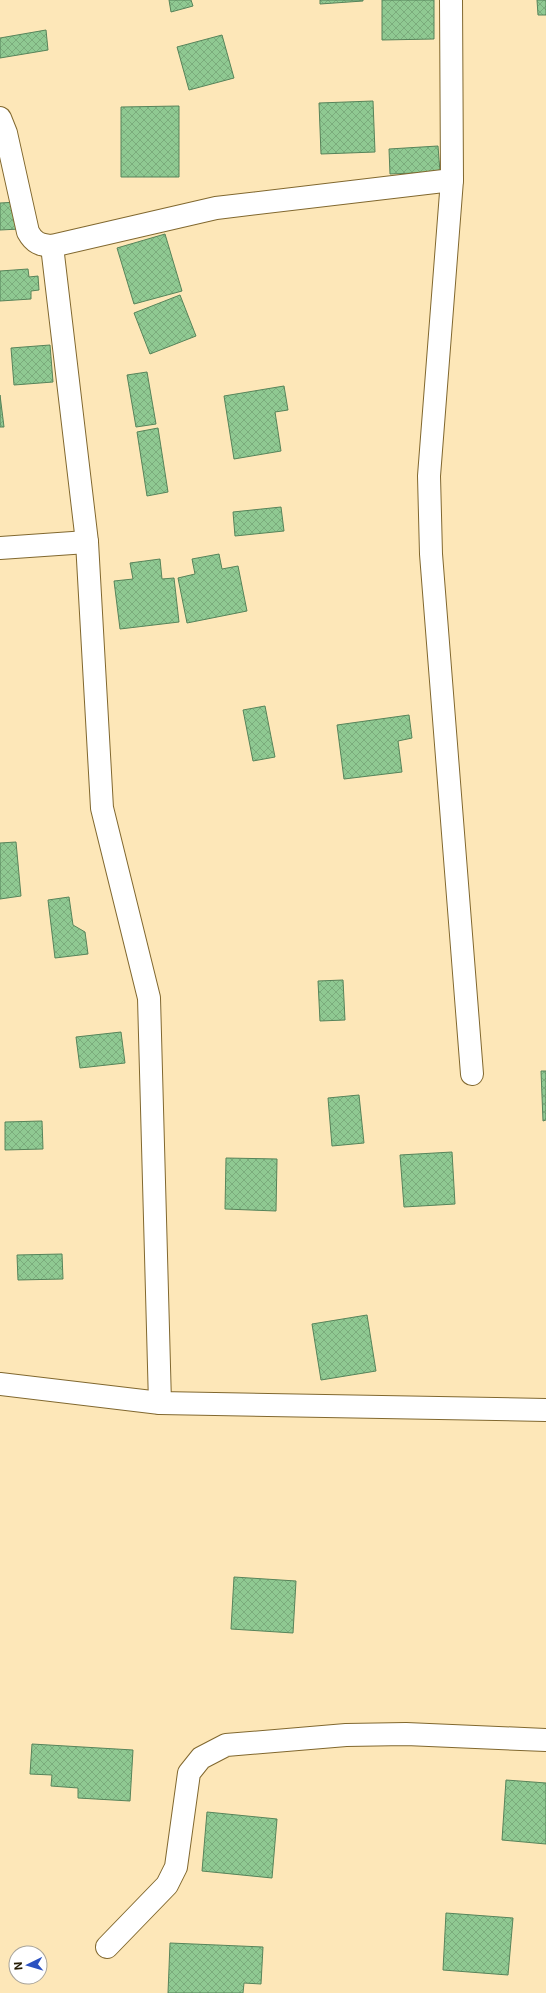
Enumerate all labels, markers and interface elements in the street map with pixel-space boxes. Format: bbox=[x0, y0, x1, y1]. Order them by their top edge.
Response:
north arrow bbox=[8, 1945, 48, 1985]
text: N bbox=[11, 1961, 25, 1971]

